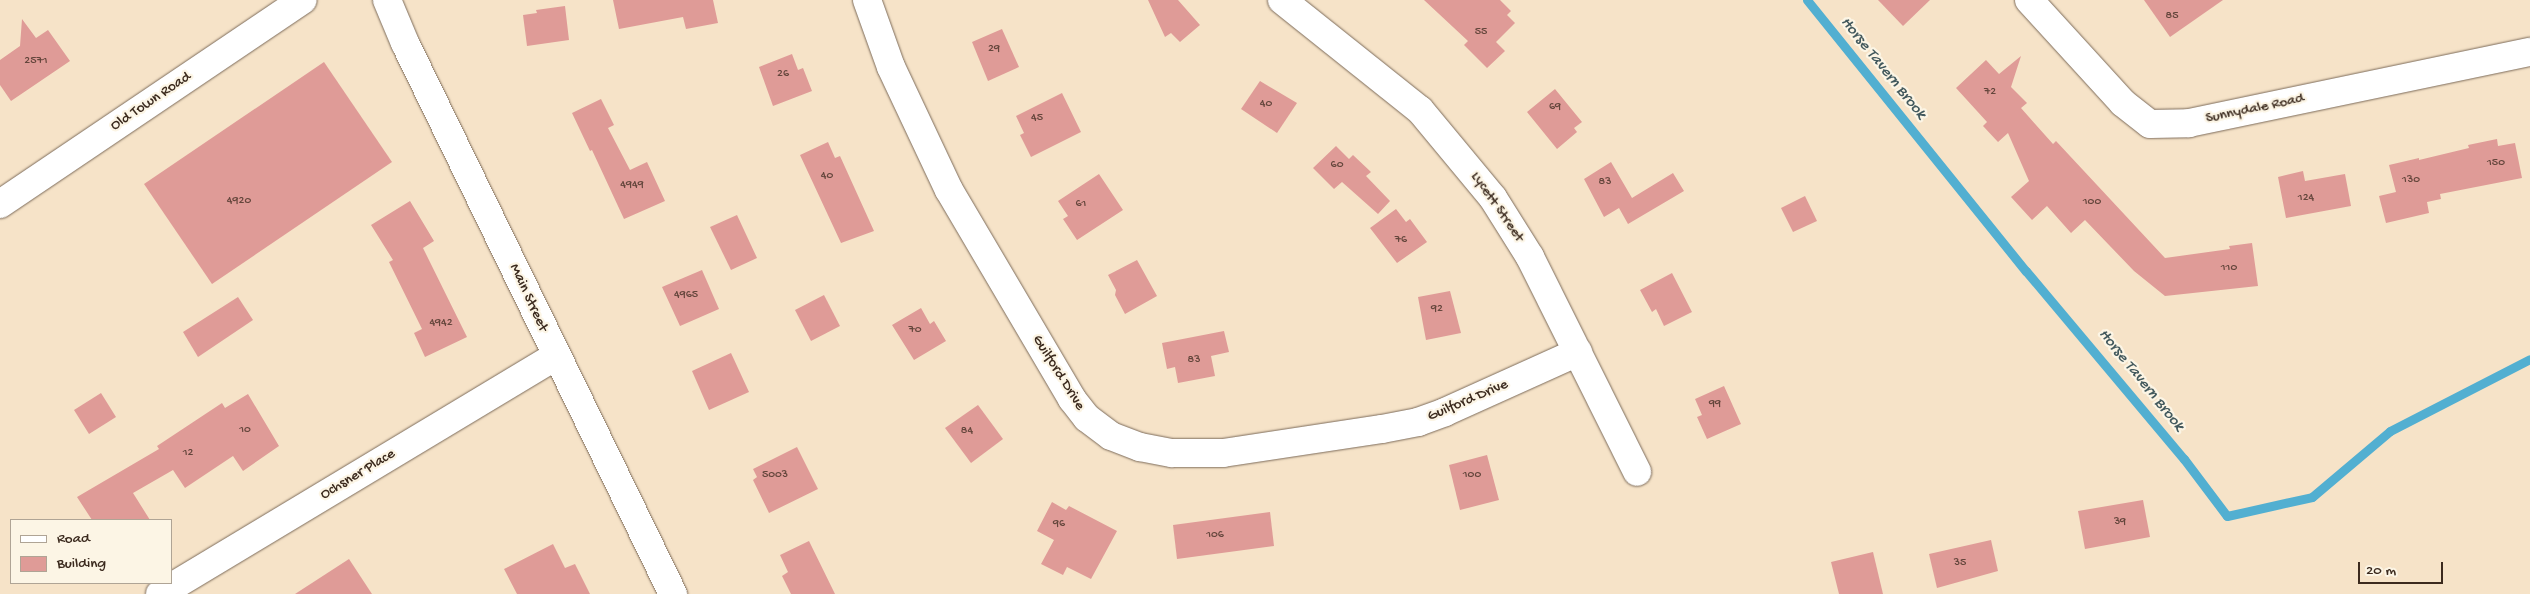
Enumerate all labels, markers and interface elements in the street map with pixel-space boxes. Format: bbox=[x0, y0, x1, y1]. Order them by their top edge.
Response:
house number: 85 bbox=[2166, 10, 2178, 24]
water label: Horse Tavern Brook bbox=[1835, 14, 1929, 124]
house number: 55 bbox=[1475, 26, 1487, 40]
house number: 29 bbox=[988, 43, 1000, 57]
house number: 2571 bbox=[24, 55, 48, 69]
street label: Old Town Road bbox=[107, 68, 195, 136]
house number: 26 bbox=[777, 68, 789, 82]
house number: 72 bbox=[1984, 86, 1996, 100]
street label: Sunnydale Road bbox=[2204, 90, 2306, 128]
house number: 40 bbox=[1260, 98, 1272, 112]
house number: 69 bbox=[1549, 101, 1561, 115]
house number: 45 bbox=[1031, 112, 1043, 126]
house number: 150 bbox=[2487, 157, 2505, 171]
house number: 60 bbox=[1331, 159, 1343, 173]
street label: Lycett Street bbox=[1466, 168, 1528, 246]
house number: 40 bbox=[821, 170, 833, 184]
house number: 130 bbox=[2402, 174, 2420, 188]
house number: 83 bbox=[1599, 176, 1611, 190]
house number: 4949 bbox=[620, 179, 644, 193]
house number: 124 bbox=[2298, 192, 2314, 206]
house number: 4920 bbox=[227, 195, 251, 209]
house number: 100 bbox=[2083, 196, 2101, 210]
house number: 61 bbox=[1076, 198, 1086, 212]
house number: 76 bbox=[1395, 234, 1407, 248]
street label: Main Street bbox=[504, 261, 552, 335]
house number: 110 bbox=[2221, 262, 2237, 276]
house number: 4965 bbox=[674, 289, 698, 303]
house number: 92 bbox=[1431, 303, 1443, 317]
house number: 4942 bbox=[429, 317, 453, 331]
house number: 70 bbox=[908, 324, 922, 338]
water label: Horse Tavern Brook bbox=[2093, 326, 2187, 436]
street label: Guilford Drive bbox=[1028, 332, 1088, 414]
house number: 83 bbox=[1188, 354, 1200, 368]
street label: Guilford Drive bbox=[1425, 376, 1511, 426]
house number: 99 bbox=[1709, 398, 1721, 412]
house number: 10 bbox=[239, 424, 251, 438]
house number: 84 bbox=[961, 425, 973, 439]
street label: Ochsner Place bbox=[317, 446, 399, 504]
house number: 12 bbox=[183, 447, 193, 461]
house number: 5003 bbox=[762, 469, 788, 483]
house number: 100 bbox=[1463, 469, 1481, 483]
house number: 39 bbox=[2114, 516, 2126, 530]
house number: 96 bbox=[1053, 518, 1065, 532]
legend bbox=[10, 519, 172, 584]
house number: 106 bbox=[1206, 529, 1224, 543]
text: Road bbox=[57, 530, 90, 548]
scale bar bbox=[2360, 552, 2445, 584]
text: Building bbox=[57, 555, 106, 573]
house number: 35 bbox=[1954, 557, 1966, 571]
text: 20 m bbox=[2366, 562, 2396, 580]

